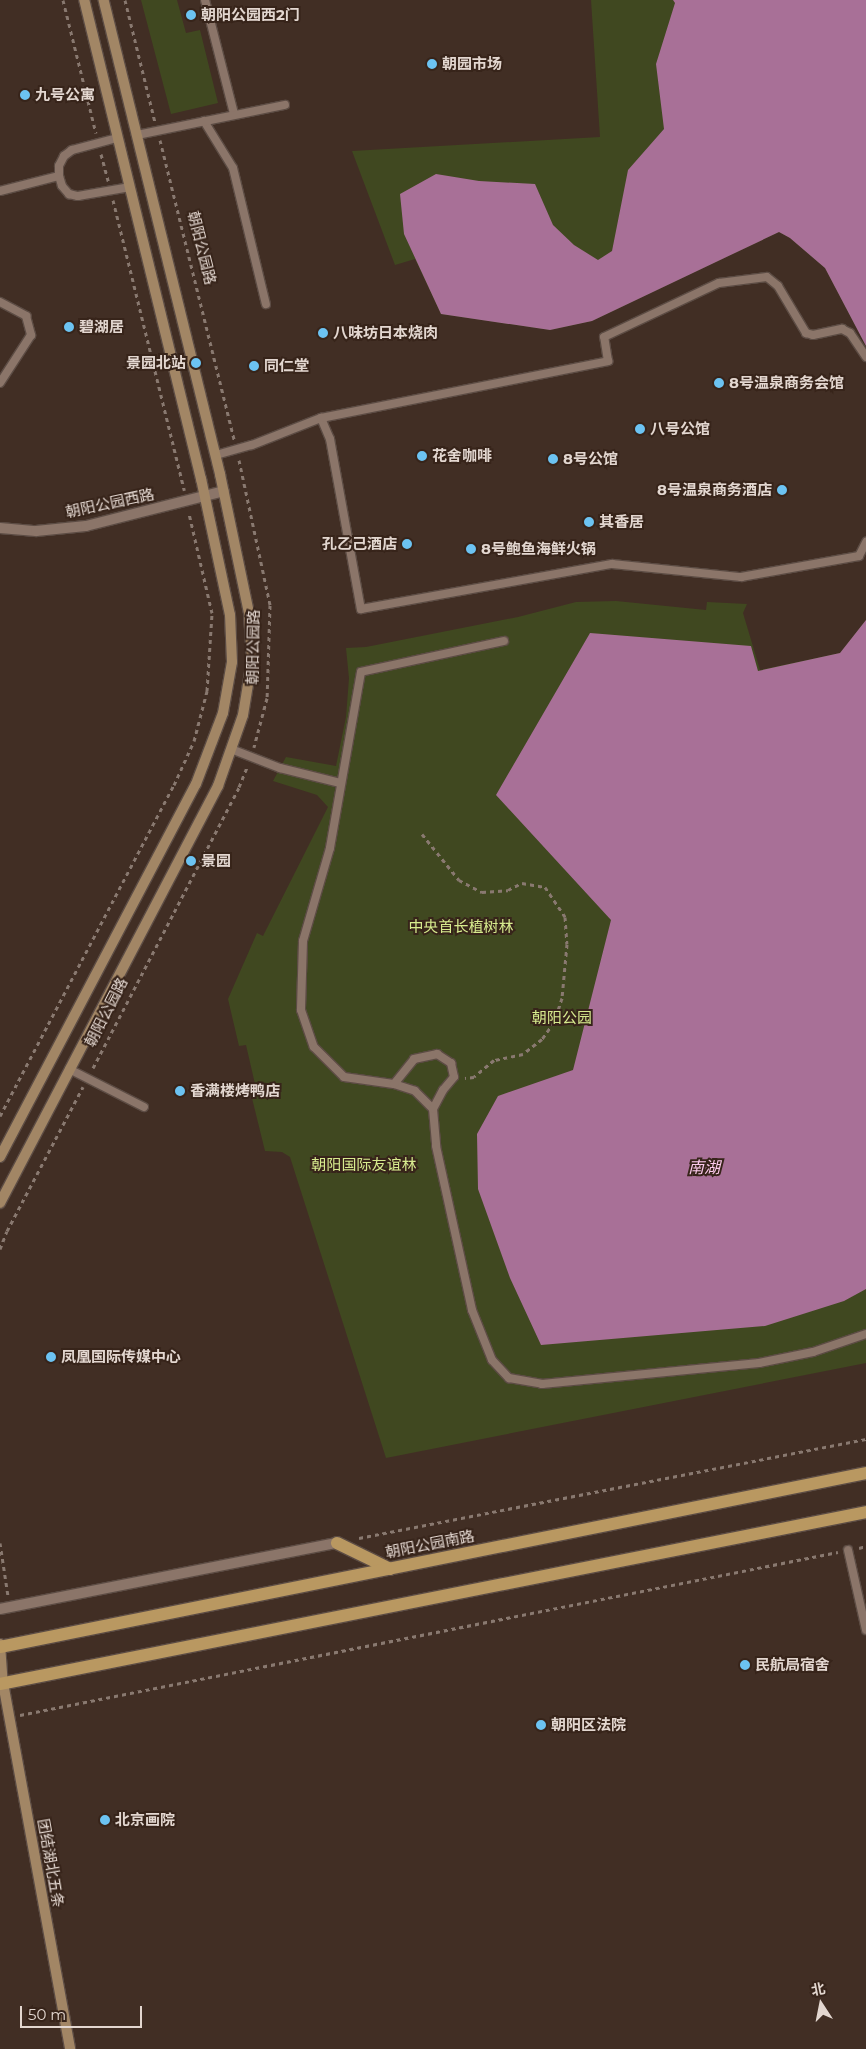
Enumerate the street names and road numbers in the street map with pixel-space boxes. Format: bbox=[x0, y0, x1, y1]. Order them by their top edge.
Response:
street label: 朝阳公园路 bbox=[184, 209, 220, 287]
street label: 朝阳公园西路 bbox=[64, 485, 156, 521]
street label: 朝阳公园路 bbox=[243, 609, 263, 685]
street label: 朝阳公园路 bbox=[81, 975, 131, 1049]
street label: 朝阳公园南路 bbox=[384, 1527, 476, 1561]
street label: 团结湖北五条 bbox=[34, 1817, 68, 1909]

